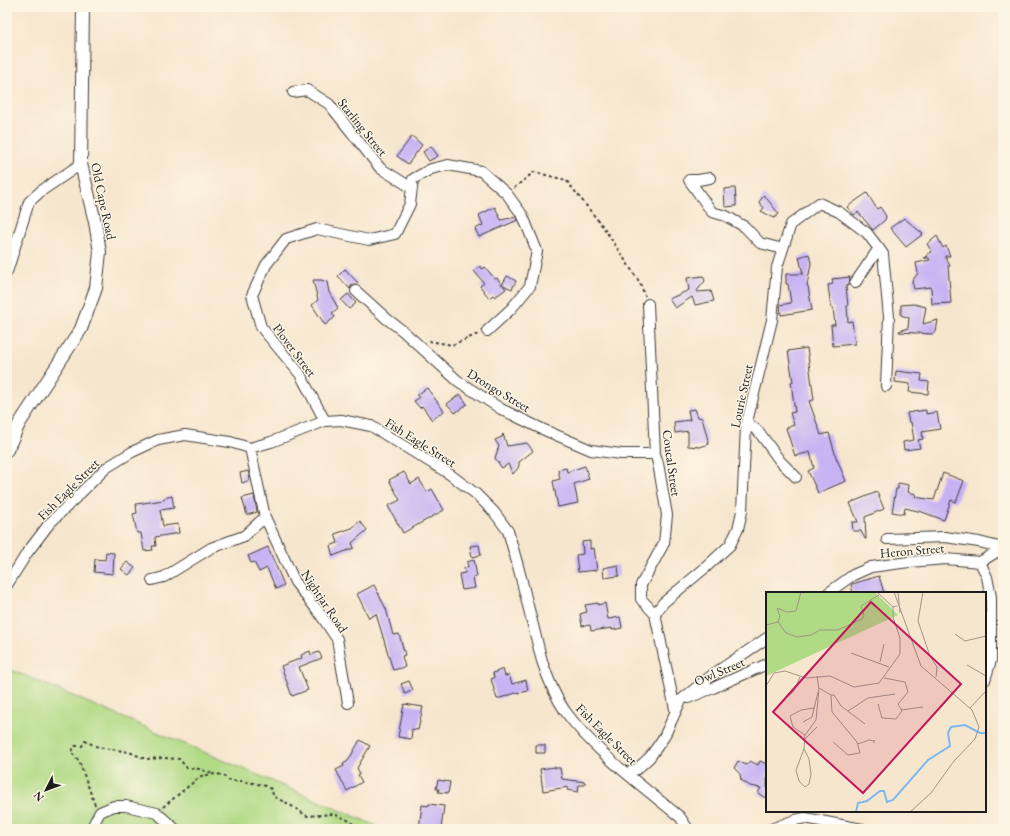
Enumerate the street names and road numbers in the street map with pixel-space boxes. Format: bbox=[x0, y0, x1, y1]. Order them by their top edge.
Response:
street label: Starling Street bbox=[334, 95, 391, 160]
street label: Old Cape Road bbox=[87, 161, 120, 242]
street label: Plover Street bbox=[269, 320, 320, 380]
street label: Lourie Street bbox=[726, 363, 757, 429]
street label: Drongo Street bbox=[464, 365, 533, 416]
street label: Fish Eagle Street bbox=[382, 414, 459, 471]
street label: Coucal Street bbox=[658, 429, 685, 497]
street label: Fish Eagle Street bbox=[34, 455, 103, 524]
street label: Heron Street bbox=[879, 539, 945, 562]
street label: Nightjar Road bbox=[297, 567, 352, 636]
street label: Owl Street bbox=[691, 653, 747, 690]
street label: Fish Eagle Street bbox=[572, 700, 641, 769]

